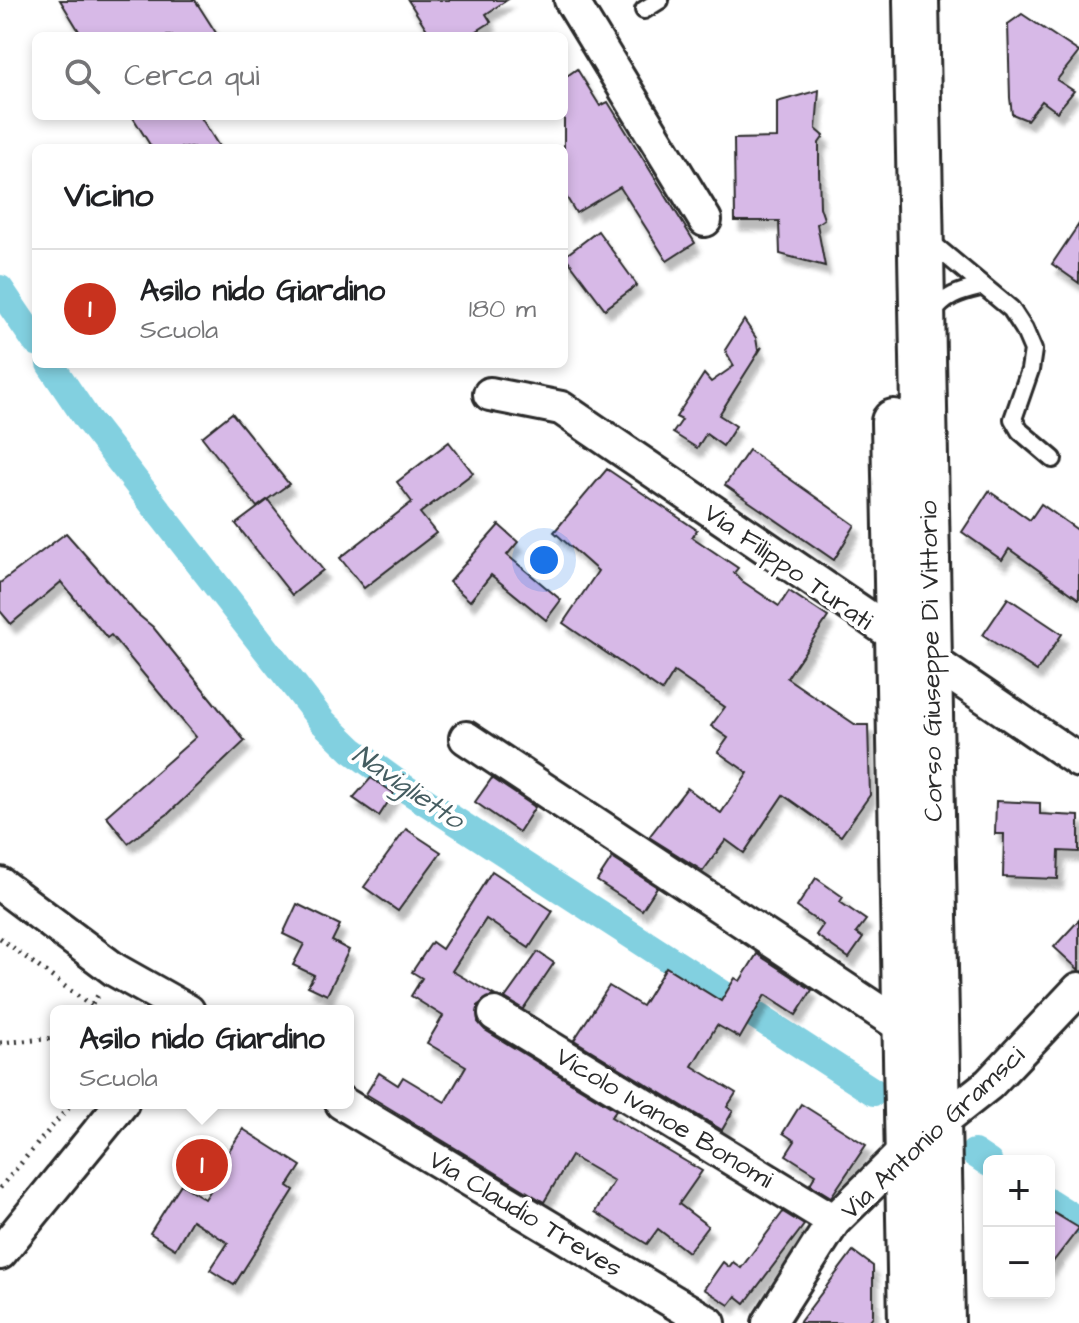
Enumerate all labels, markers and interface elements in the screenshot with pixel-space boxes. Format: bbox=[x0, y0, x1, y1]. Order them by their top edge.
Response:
search box bbox=[32, 32, 568, 120]
icon: search bbox=[60, 54, 104, 98]
text: Cerca qui bbox=[124, 55, 259, 97]
text: Vicino bbox=[64, 172, 153, 220]
text: Asilo nido Giardino bbox=[140, 270, 385, 312]
text: 1 bbox=[88, 291, 92, 327]
text: 180 m bbox=[469, 291, 536, 327]
text: Scuola bbox=[140, 312, 218, 348]
street label: Via Filippo Turati bbox=[696, 495, 880, 639]
street label: Corso Giuseppe Di Vittorio bbox=[910, 500, 952, 822]
your location bbox=[524, 540, 564, 580]
water label: Naviglietto bbox=[344, 736, 474, 841]
popup bbox=[50, 1005, 354, 1109]
text: Asilo nido Giardino bbox=[79, 1018, 325, 1060]
street label: Via Antonio Gramsci bbox=[833, 1038, 1033, 1228]
street label: Vicolo Ivanoe Bonomi bbox=[549, 1039, 780, 1197]
text: Scuola bbox=[79, 1060, 158, 1096]
pin: 1 bbox=[176, 1135, 228, 1195]
street label: Via Claudio Treves bbox=[422, 1142, 629, 1286]
map controls bbox=[983, 1155, 1055, 1299]
button: + bbox=[983, 1155, 1055, 1227]
button: − bbox=[983, 1227, 1055, 1299]

